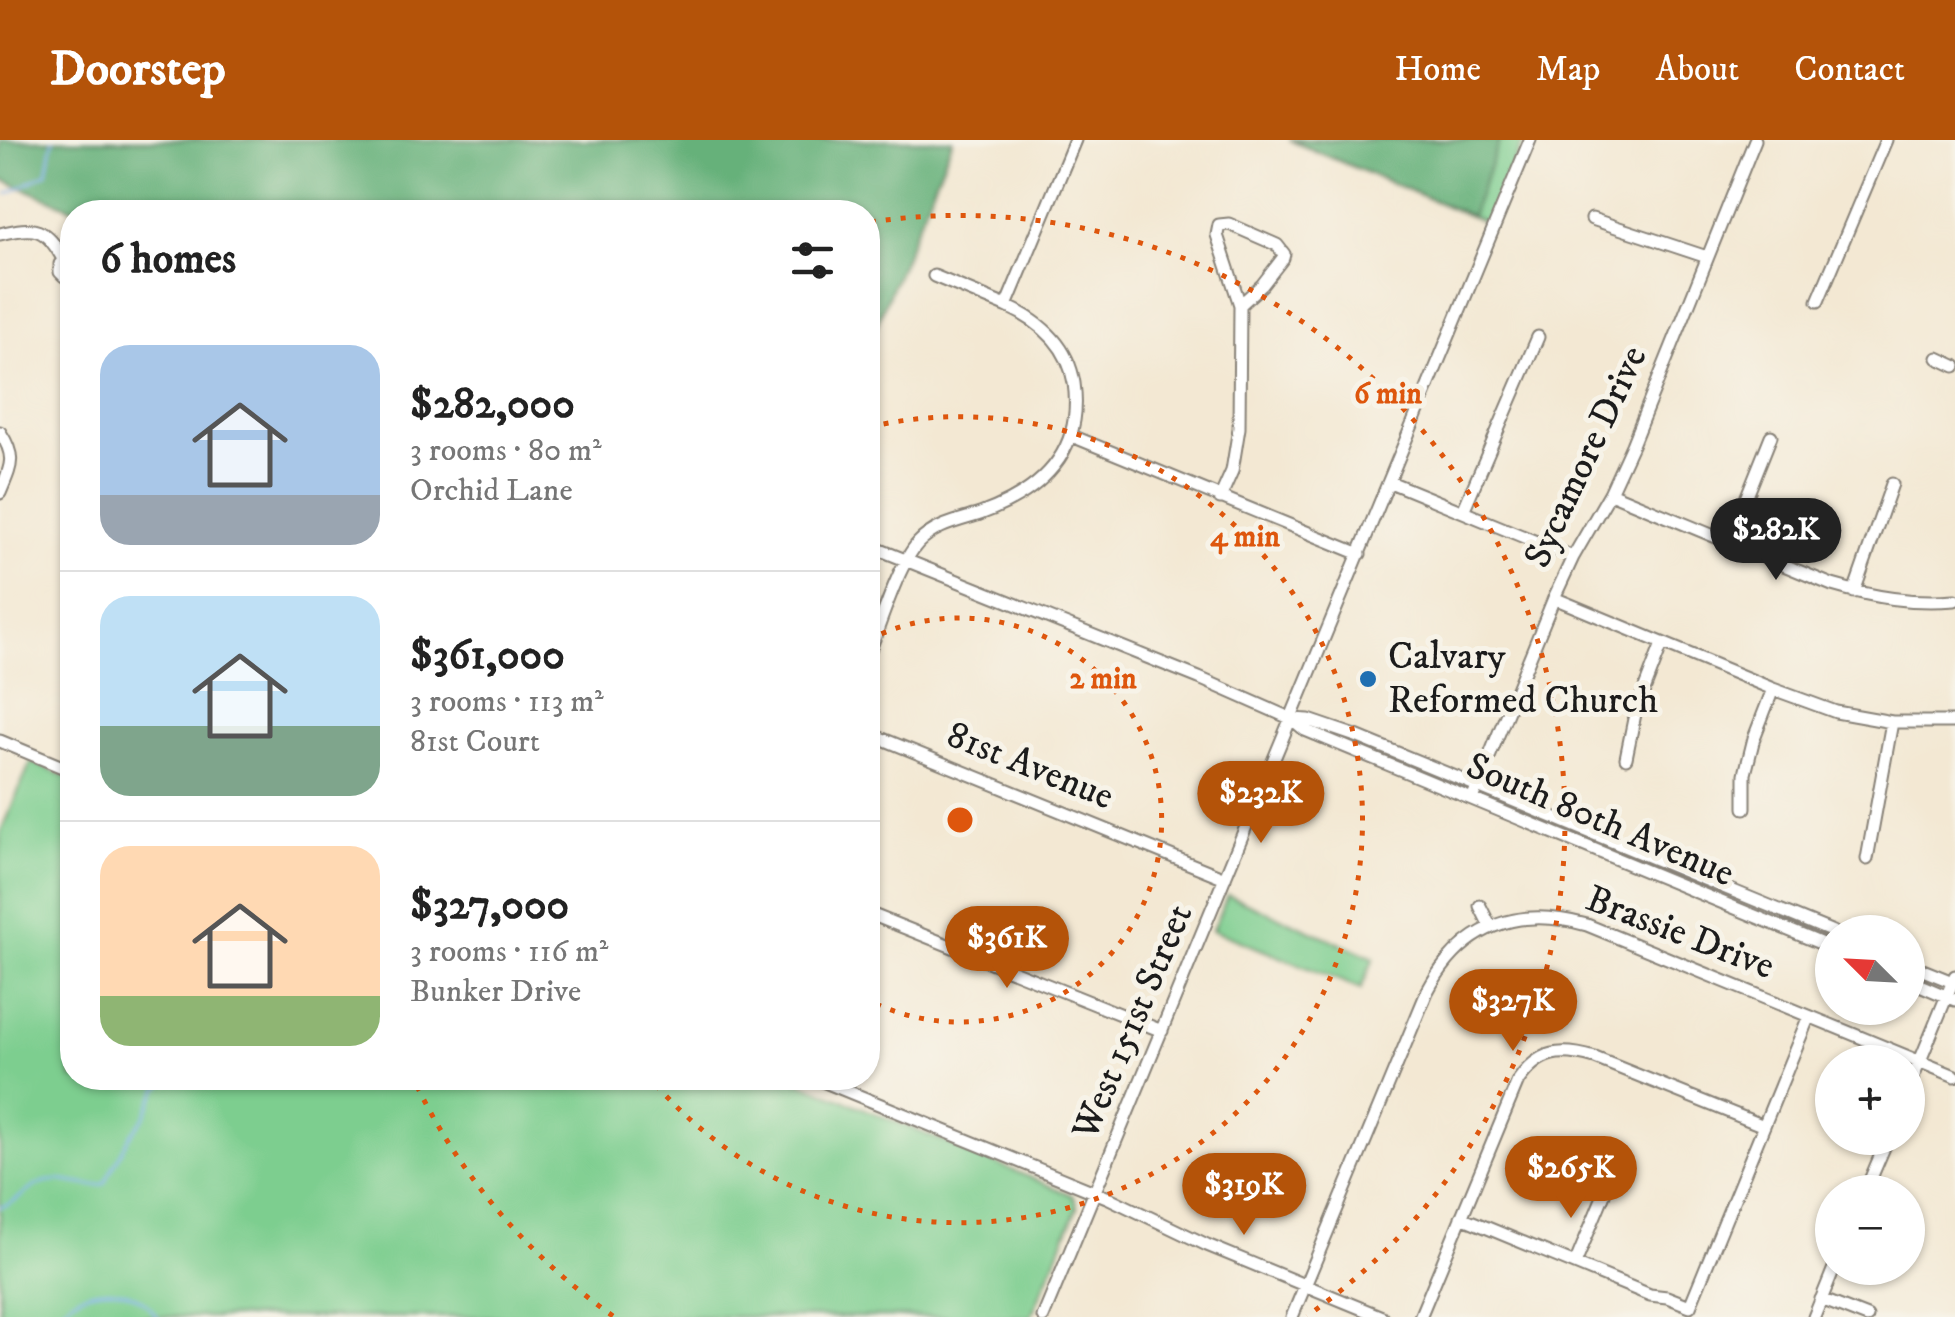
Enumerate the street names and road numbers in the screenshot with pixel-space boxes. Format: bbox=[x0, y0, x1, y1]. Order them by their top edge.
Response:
street label: Sycamore Drive bbox=[1514, 338, 1658, 576]
street label: 81st Avenue bbox=[940, 711, 1120, 821]
street label: South 80th Avenue bbox=[1459, 742, 1741, 898]
street label: Brassie Drive bbox=[1579, 875, 1781, 991]
street label: West 151st Street bbox=[1061, 897, 1204, 1148]

